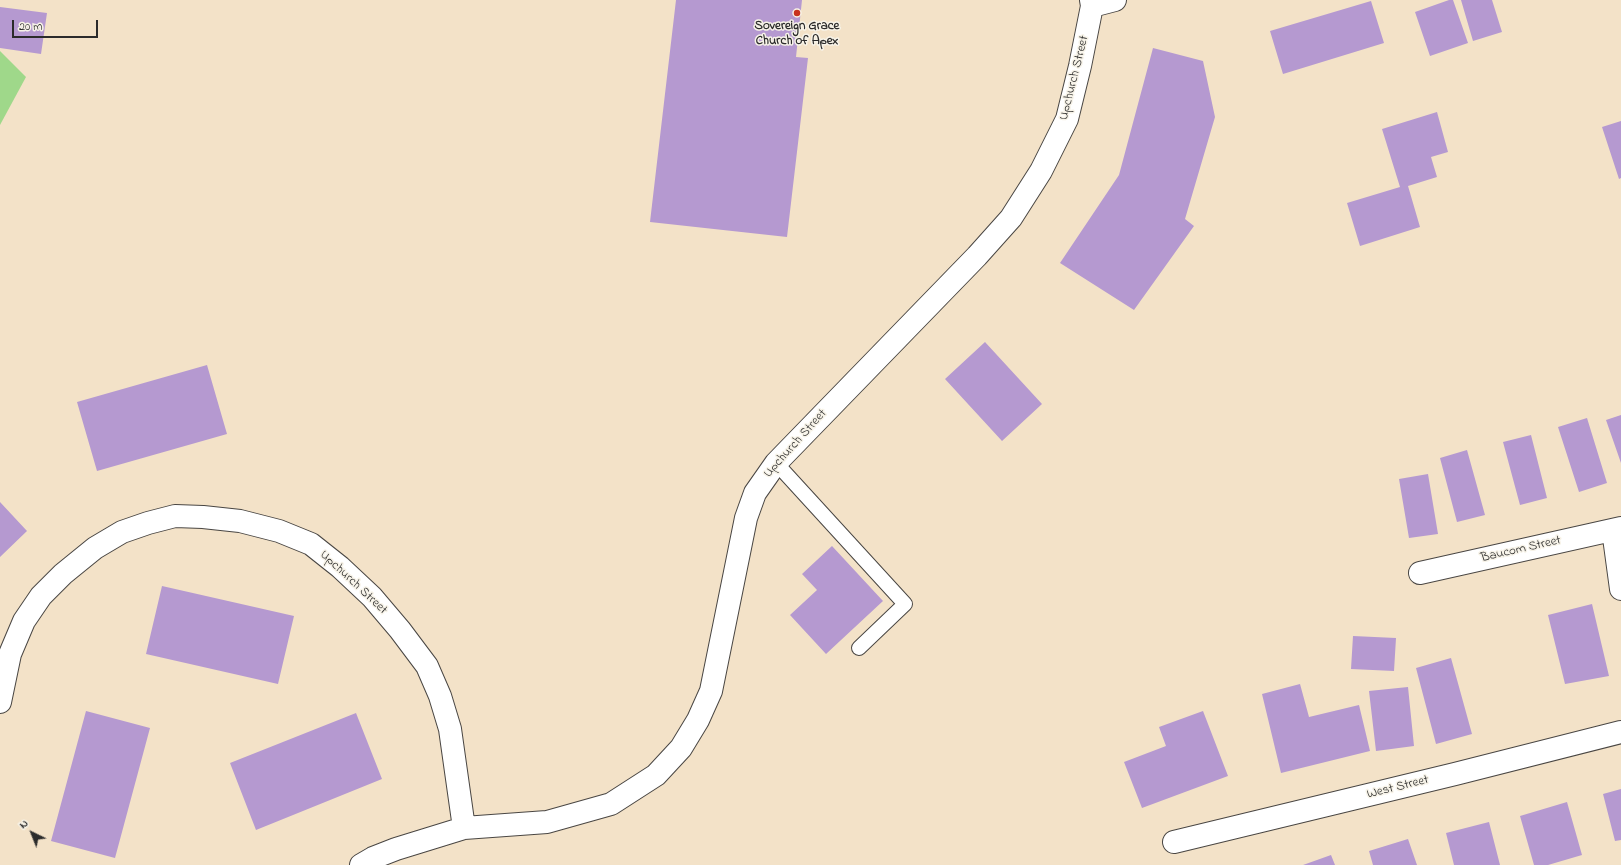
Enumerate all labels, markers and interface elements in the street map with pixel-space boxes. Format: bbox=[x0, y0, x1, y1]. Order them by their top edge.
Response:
marker: Sovereign Grace Church of Apex bbox=[792, 8, 802, 18]
scale bar bbox=[14, 12, 100, 38]
text: 20 m bbox=[19, 18, 42, 36]
place label: Sovereign Grace Church of Apex bbox=[755, 19, 839, 50]
street label: Upchurch Street bbox=[1057, 34, 1093, 122]
street label: Upchurch Street bbox=[761, 407, 831, 481]
street label: Baucom Street bbox=[1479, 533, 1563, 567]
street label: Upchurch Street bbox=[316, 548, 390, 618]
street label: West Street bbox=[1366, 773, 1430, 803]
north arrow bbox=[12, 813, 52, 853]
text: N bbox=[16, 816, 32, 833]

